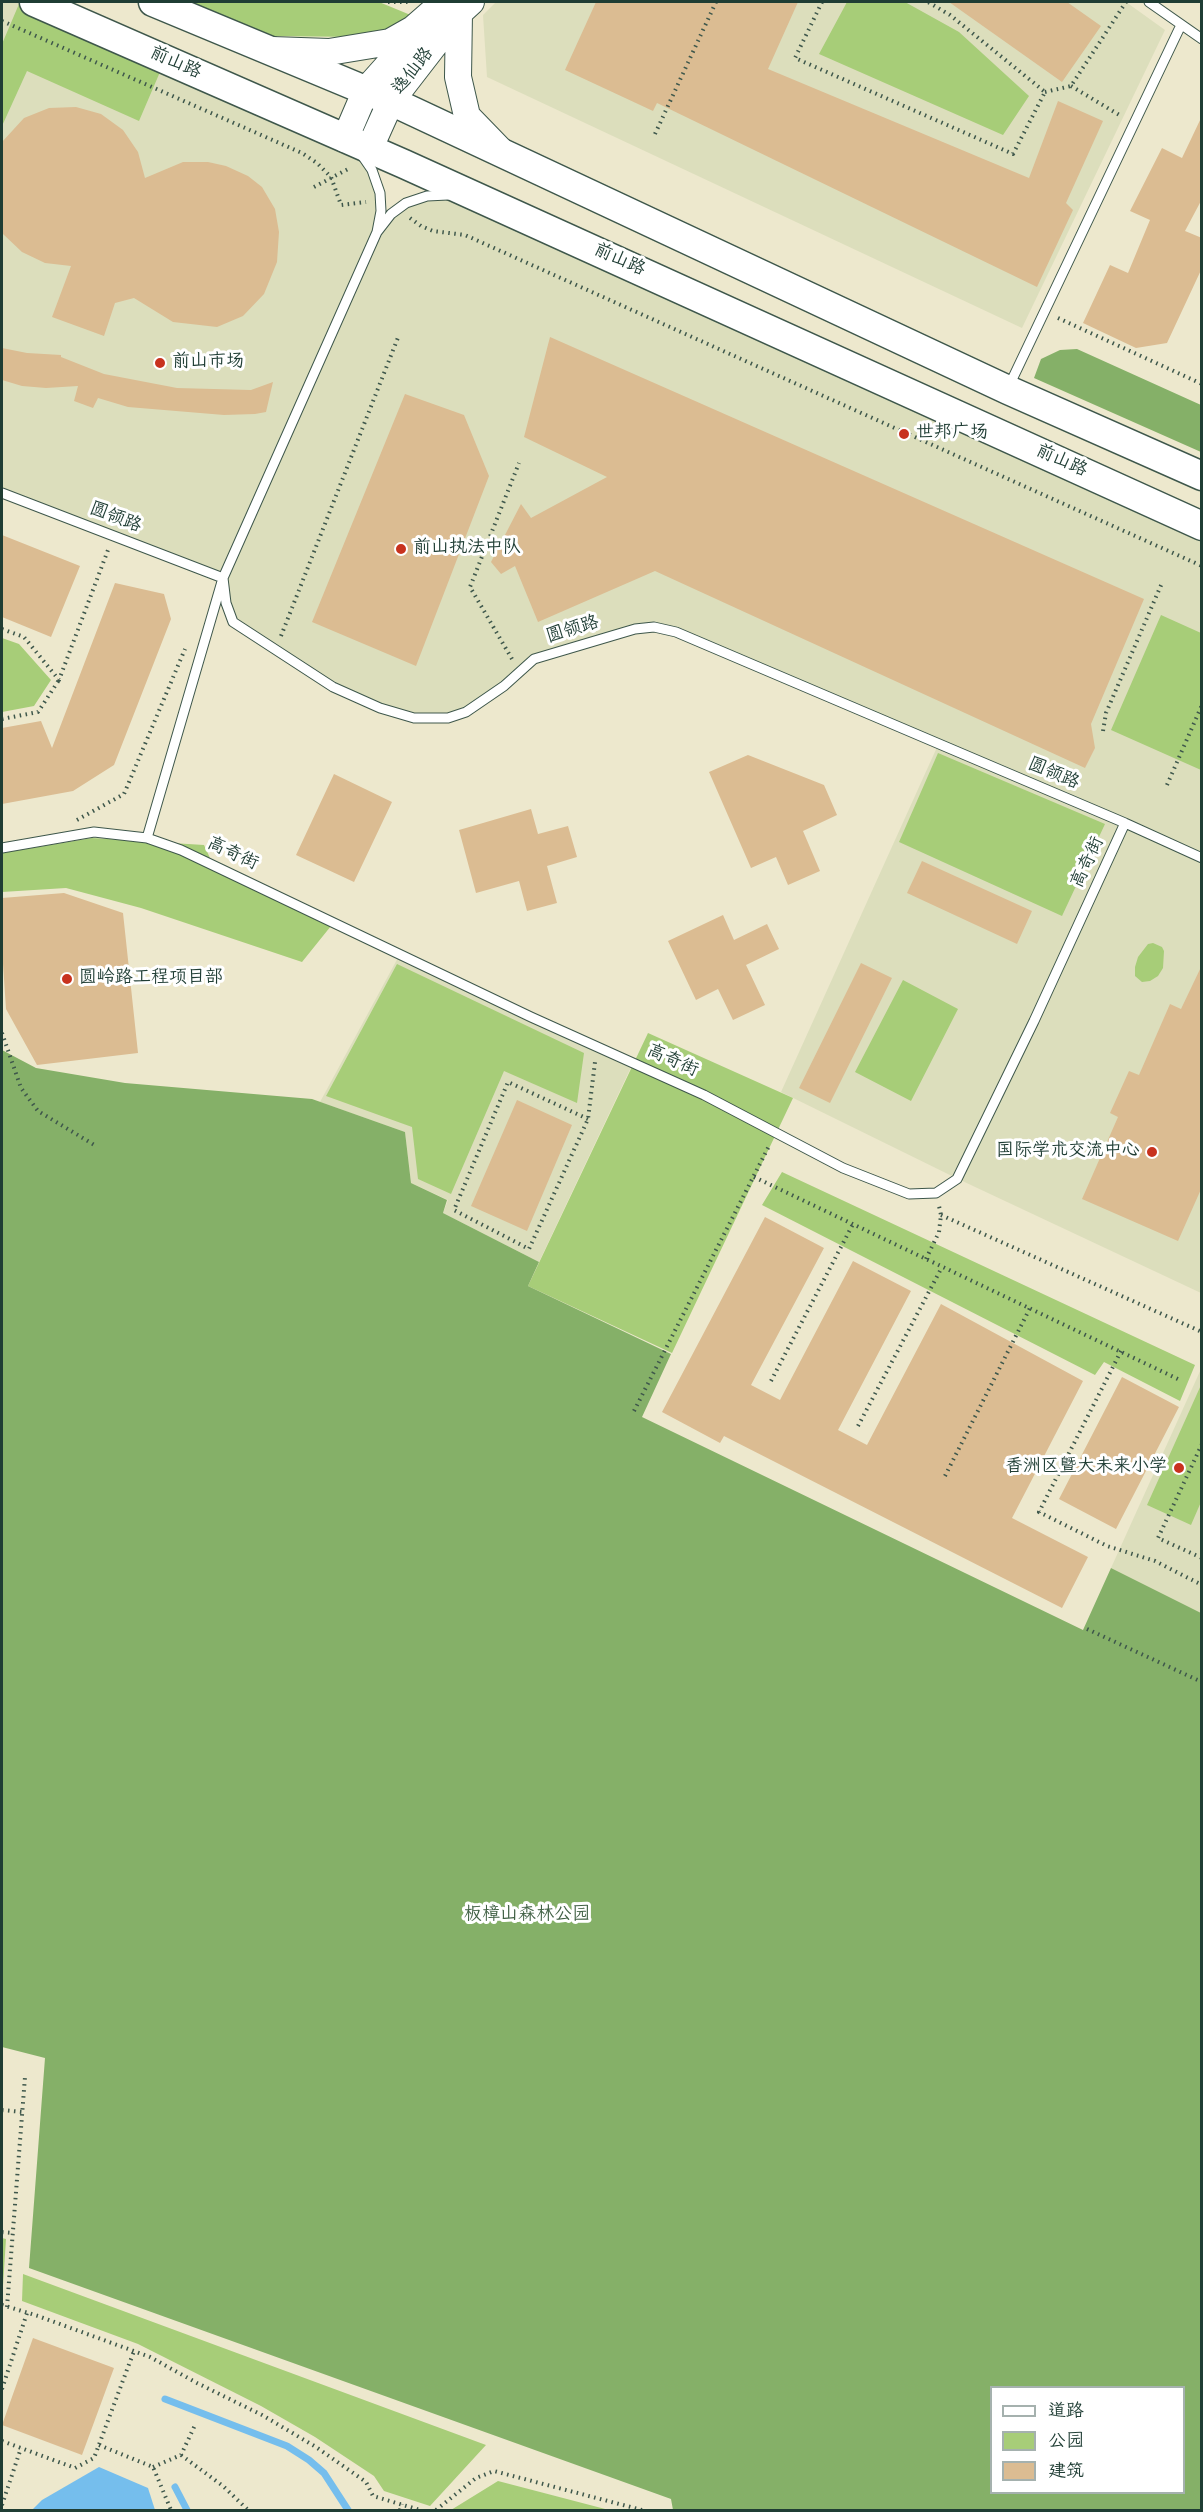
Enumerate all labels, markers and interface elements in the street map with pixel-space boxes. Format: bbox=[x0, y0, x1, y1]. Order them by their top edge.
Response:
street label: 前山路 bbox=[146, 43, 204, 85]
street label: 逸仙路 bbox=[389, 44, 439, 100]
street label: 前山路 bbox=[590, 240, 648, 282]
place label: 前山市场 bbox=[172, 352, 244, 374]
marker: 前山市场 bbox=[153, 356, 167, 370]
place label: 世邦广场 bbox=[916, 423, 988, 445]
marker: 世邦广场 bbox=[897, 427, 911, 441]
street label: 前山路 bbox=[1032, 441, 1090, 483]
street label: 圆领路 bbox=[86, 499, 144, 539]
place label: 前山执法中队 bbox=[413, 538, 521, 560]
marker: 前山执法中队 bbox=[394, 542, 408, 556]
street label: 圆领路 bbox=[544, 613, 602, 649]
street label: 圆领路 bbox=[1024, 755, 1082, 795]
street label: 高奇街 bbox=[203, 834, 261, 876]
street label: 高奇街 bbox=[1068, 834, 1110, 892]
place label: 圆岭路工程项目部 bbox=[79, 968, 223, 990]
marker: 圆岭路工程项目部 bbox=[60, 972, 74, 986]
street label: 高奇街 bbox=[643, 1041, 701, 1083]
place label: 国际学术交流中心 bbox=[996, 1141, 1140, 1163]
marker: 国际学术交流中心 bbox=[1145, 1145, 1159, 1159]
place label: 香洲区暨大未来小学 bbox=[1005, 1457, 1167, 1479]
marker: 香洲区暨大未来小学 bbox=[1172, 1461, 1186, 1475]
park label: 板樟山森林公园 bbox=[464, 1905, 590, 1927]
legend bbox=[990, 2386, 1185, 2494]
text: 道路 bbox=[1048, 2397, 1084, 2426]
text: 公园 bbox=[1048, 2427, 1084, 2456]
text: 建筑 bbox=[1048, 2457, 1084, 2486]

